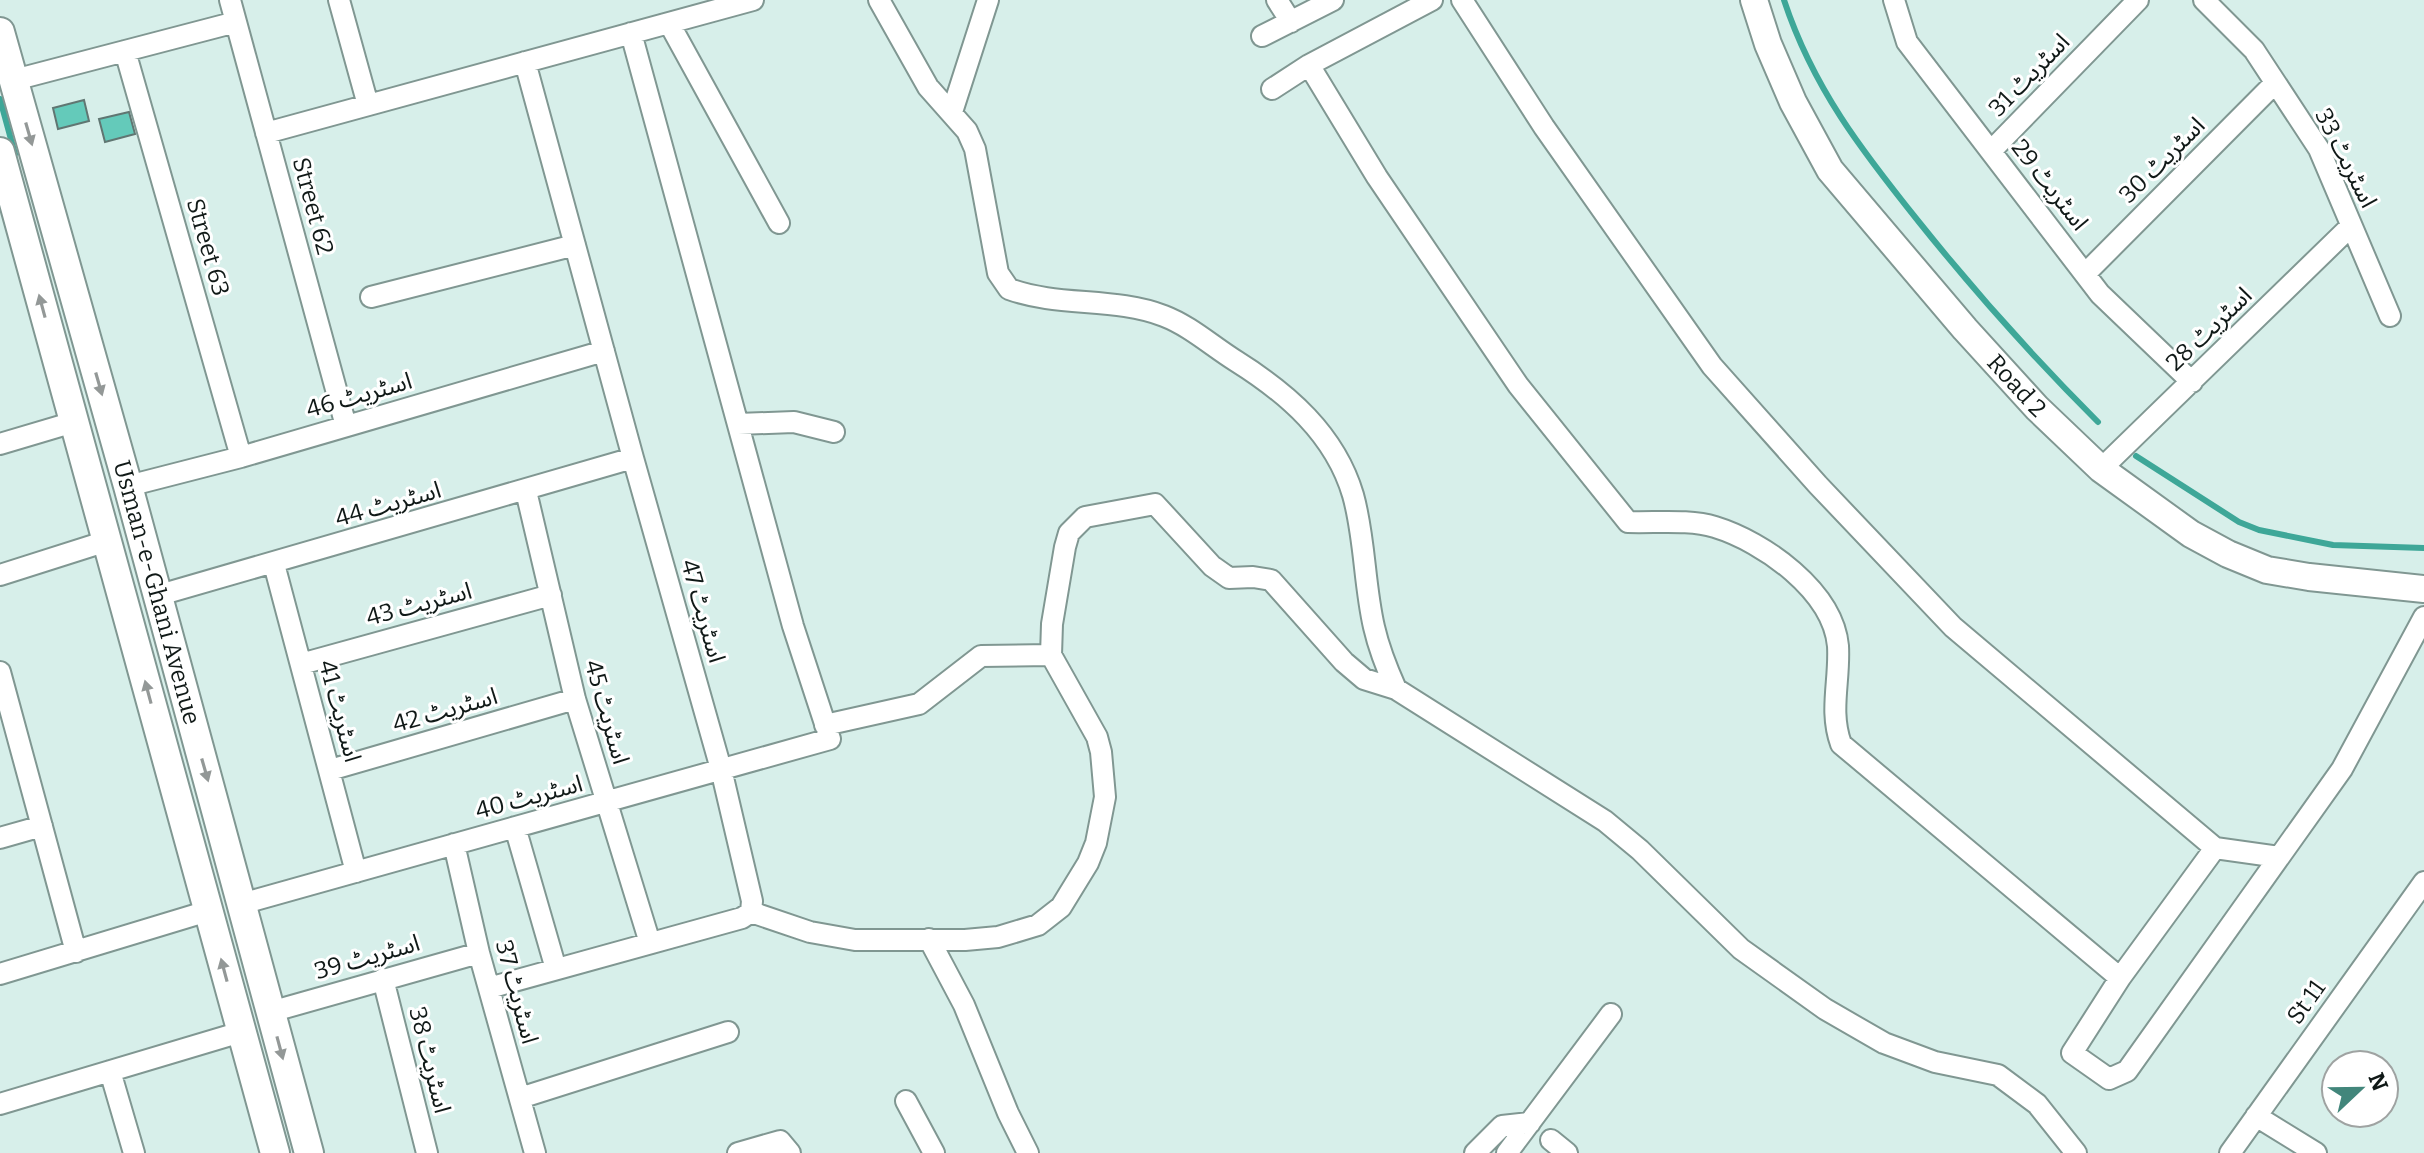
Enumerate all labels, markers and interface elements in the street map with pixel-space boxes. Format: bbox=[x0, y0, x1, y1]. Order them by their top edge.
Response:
street label: اسٹریٹ 31 bbox=[1983, 28, 2075, 122]
street label: اسٹریٹ 33 bbox=[2309, 104, 2383, 212]
street label: اسٹریٹ 30 bbox=[2113, 111, 2211, 209]
one-way arrow bbox=[23, 122, 36, 146]
street label: اسٹریٹ 29 bbox=[2006, 134, 2094, 236]
street label: Street 62 bbox=[287, 154, 339, 258]
street label: Street 63 bbox=[181, 195, 235, 299]
street label: اسٹریٹ 28 bbox=[2160, 281, 2258, 377]
one-way arrow bbox=[36, 294, 48, 319]
street label: Road 2 bbox=[1981, 349, 2052, 423]
street label: اسٹریٹ 46 bbox=[303, 367, 415, 423]
one-way arrow bbox=[93, 373, 106, 397]
street label: Usman-e-Ghani Avenue bbox=[107, 457, 206, 728]
street label: اسٹریٹ 44 bbox=[332, 476, 444, 532]
street label: اسٹریٹ 47 bbox=[675, 556, 731, 666]
street label: اسٹریٹ 43 bbox=[363, 576, 475, 632]
street label: اسٹریٹ 41 bbox=[313, 657, 367, 765]
street label: اسٹریٹ 45 bbox=[579, 657, 635, 767]
one-way arrow bbox=[141, 680, 154, 704]
street label: اسٹریٹ 42 bbox=[389, 682, 501, 738]
one-way arrow bbox=[199, 758, 212, 782]
street label: اسٹریٹ 40 bbox=[472, 769, 586, 825]
street label: اسٹریٹ 39 bbox=[311, 929, 423, 985]
street label: اسٹریٹ 37 bbox=[490, 937, 544, 1047]
one-way arrow bbox=[217, 957, 230, 981]
street label: St 11 bbox=[2281, 975, 2331, 1029]
street label: اسٹریٹ 38 bbox=[403, 1004, 457, 1116]
one-way arrow bbox=[274, 1036, 287, 1060]
north arrow bbox=[2320, 1049, 2400, 1129]
text: N bbox=[2362, 1069, 2394, 1095]

